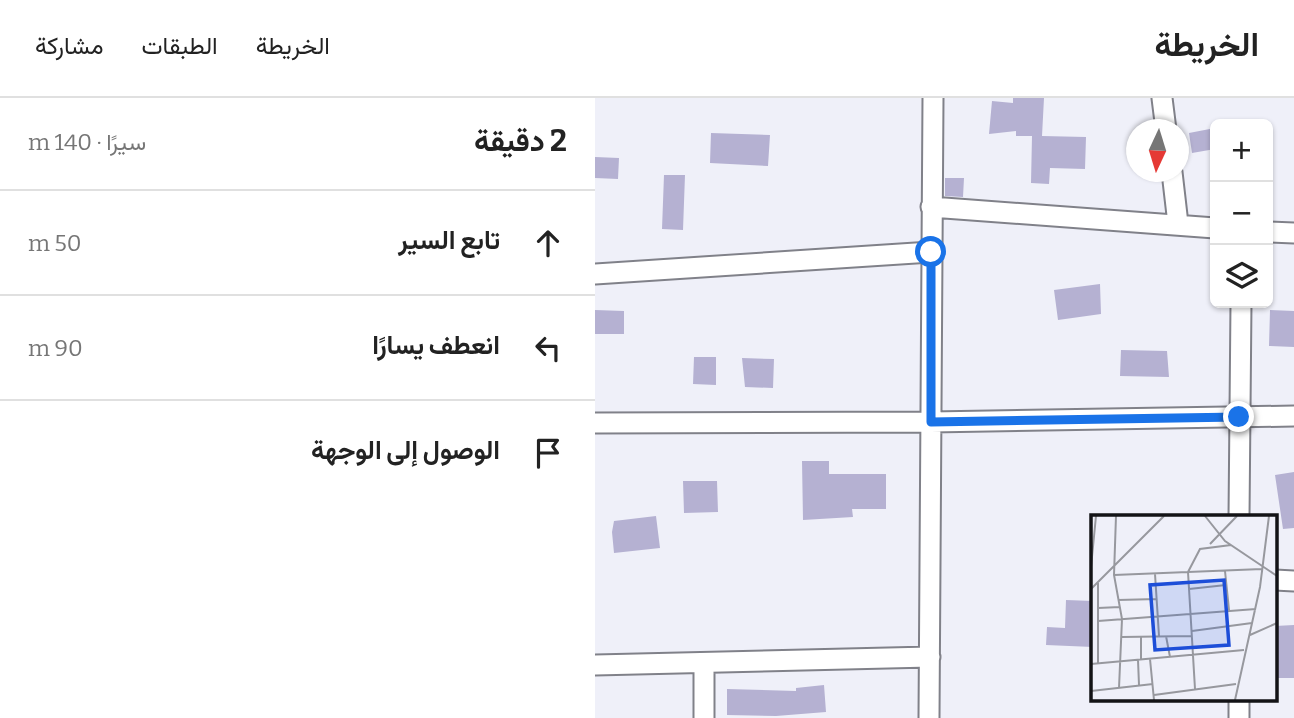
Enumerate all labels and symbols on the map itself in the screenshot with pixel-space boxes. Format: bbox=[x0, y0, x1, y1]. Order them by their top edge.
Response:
north arrow bbox=[1126, 119, 1189, 182]
route start bbox=[915, 236, 946, 267]
route end bbox=[1223, 401, 1254, 432]
inset map bbox=[1091, 515, 1277, 700]

